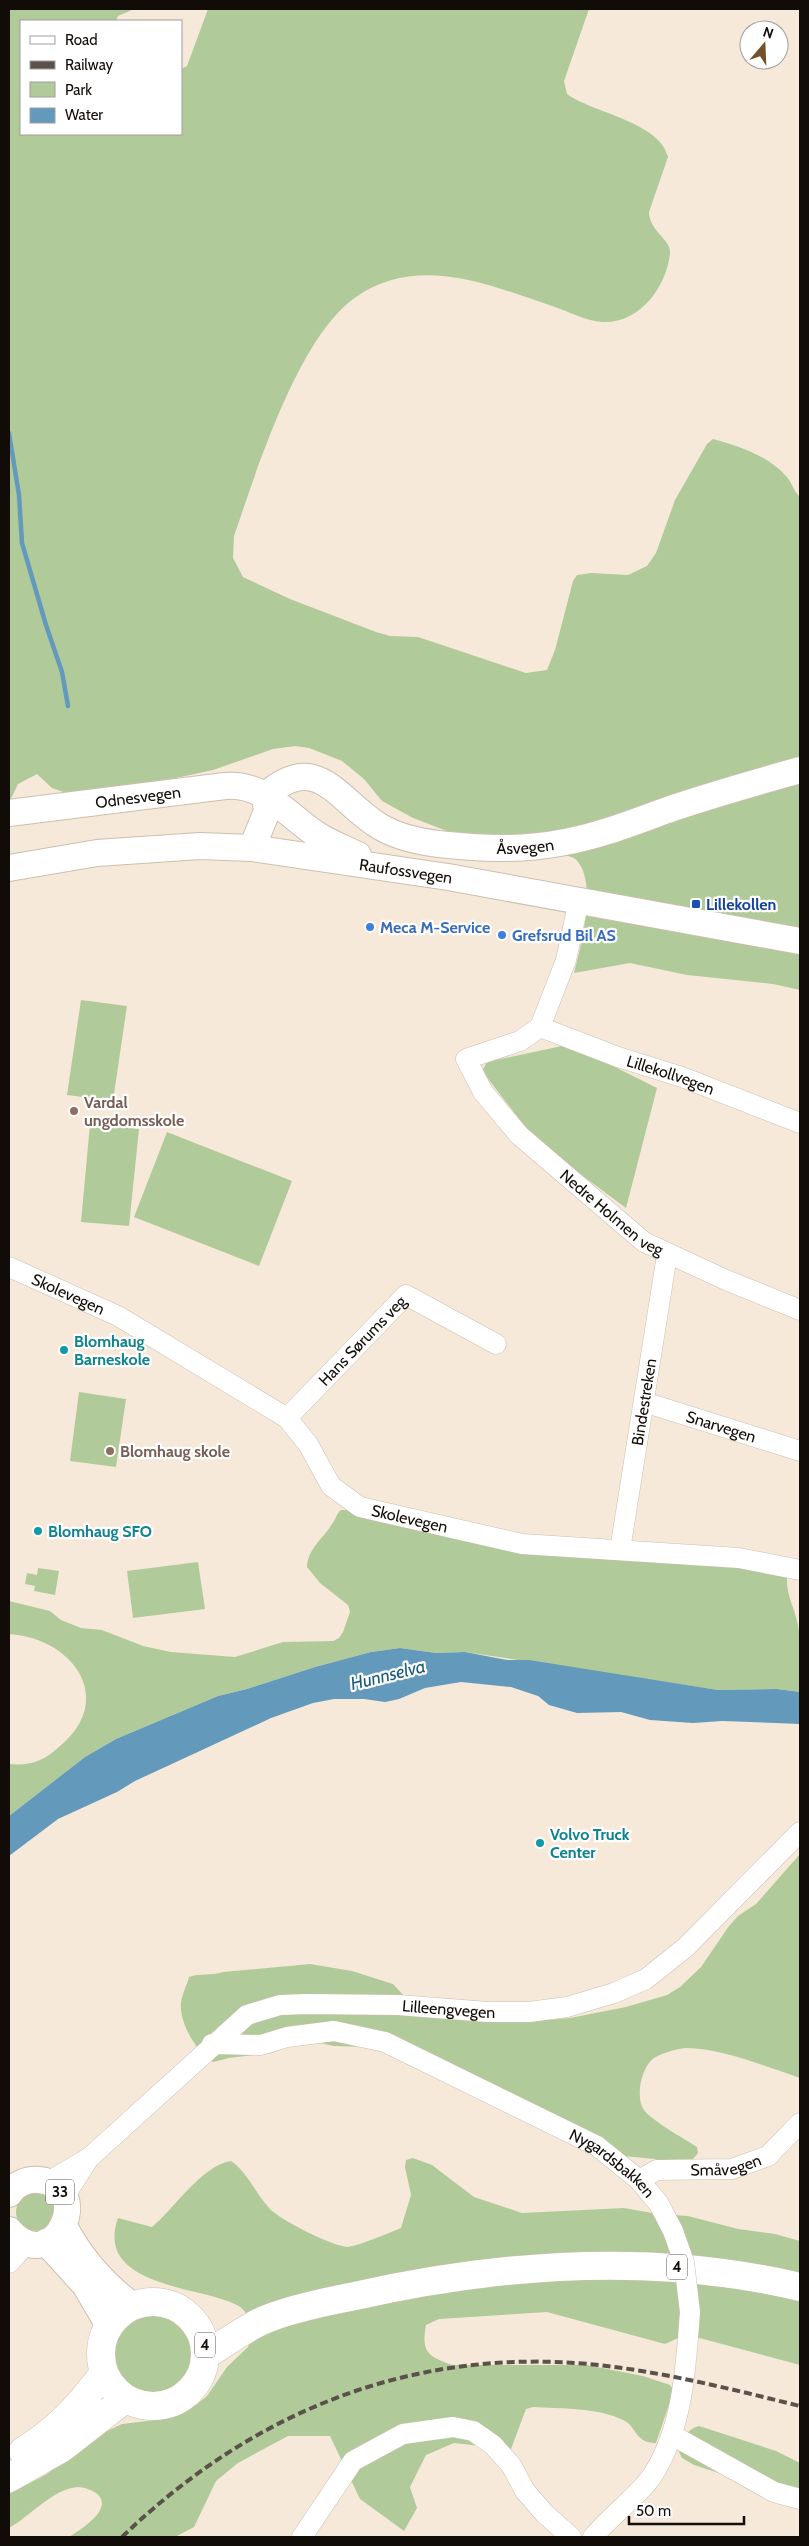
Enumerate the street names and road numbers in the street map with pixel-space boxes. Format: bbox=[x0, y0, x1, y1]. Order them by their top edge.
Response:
street label: Odnesvegen bbox=[94, 782, 182, 812]
street label: Åsvegen bbox=[496, 835, 555, 858]
street label: Raufossvegen bbox=[358, 854, 454, 887]
street label: Lillekollvegen bbox=[625, 1051, 717, 1098]
street label: Nedre Holmen veg bbox=[557, 1165, 667, 1260]
street label: Skolevegen bbox=[29, 1269, 108, 1318]
street label: Hans Sørums veg bbox=[314, 1291, 411, 1389]
street label: Bindestreken bbox=[627, 1357, 660, 1447]
street label: Snarvegen bbox=[684, 1406, 759, 1446]
street label: Skolevegen bbox=[370, 1500, 450, 1536]
street label: Lilleengvegen bbox=[401, 1996, 495, 2022]
street label: Nygardsbakken bbox=[566, 2125, 659, 2201]
street label: Småvegen bbox=[690, 2150, 764, 2179]
road number: 33 bbox=[46, 2180, 74, 2204]
road number: 4 bbox=[667, 2254, 687, 2280]
road number: 4 bbox=[195, 2332, 215, 2358]

